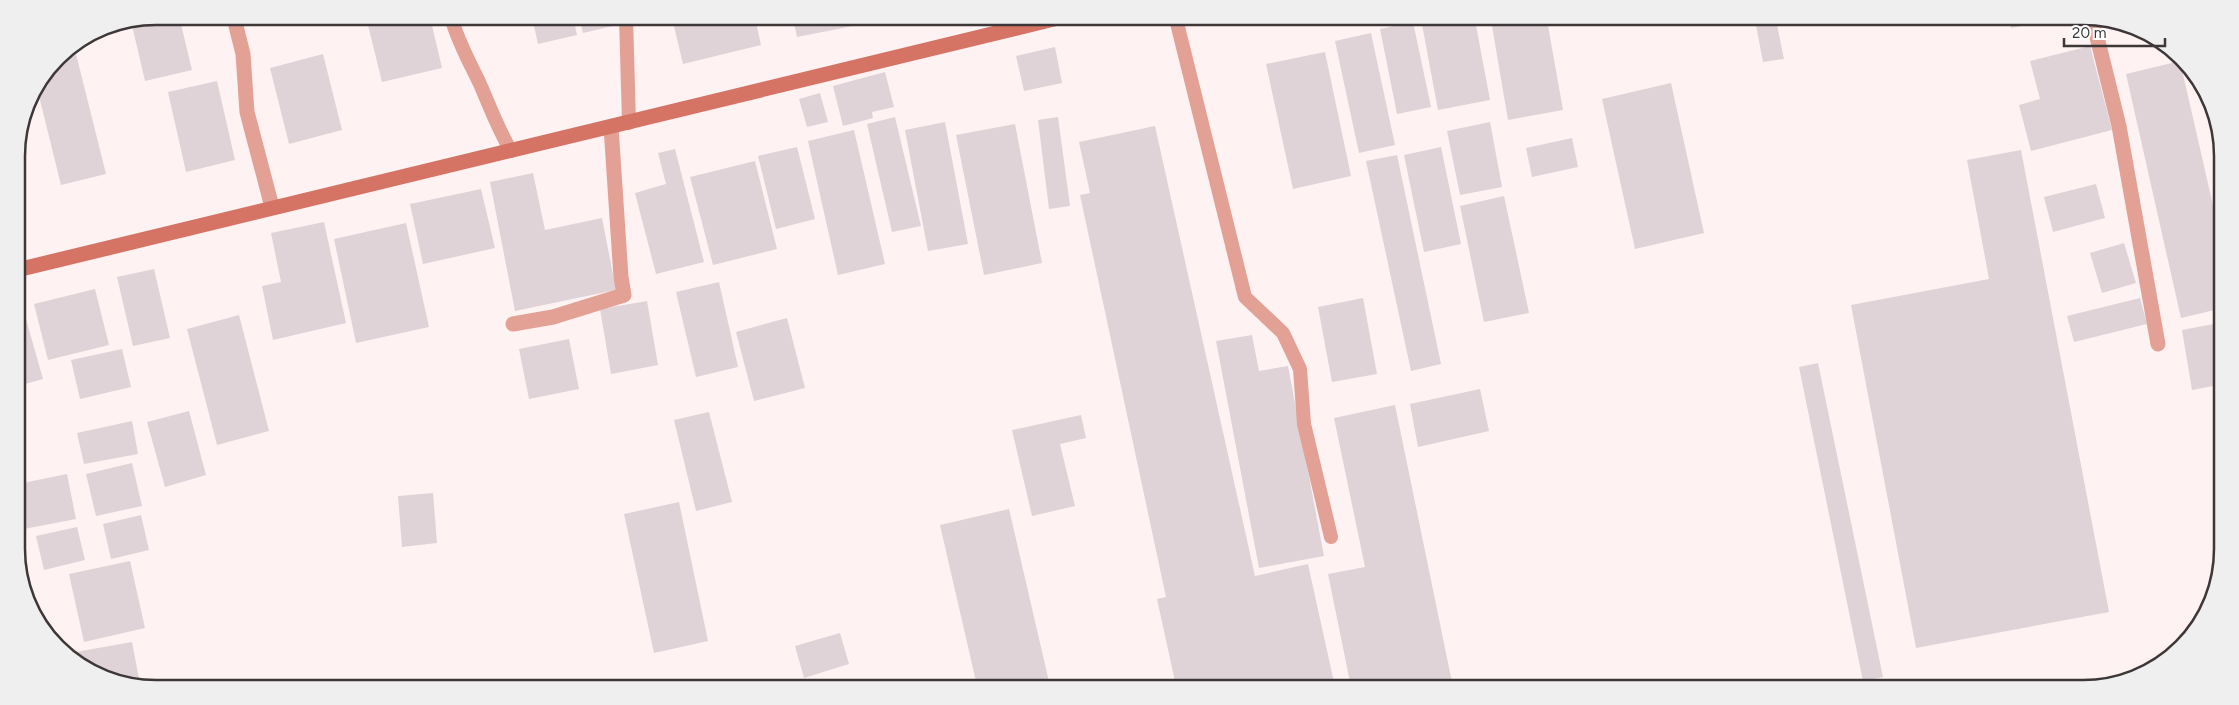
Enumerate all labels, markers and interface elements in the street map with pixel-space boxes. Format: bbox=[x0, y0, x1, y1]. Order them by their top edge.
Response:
scale bar bbox=[2064, 15, 2165, 47]
text: 20 m bbox=[2072, 24, 2106, 42]

